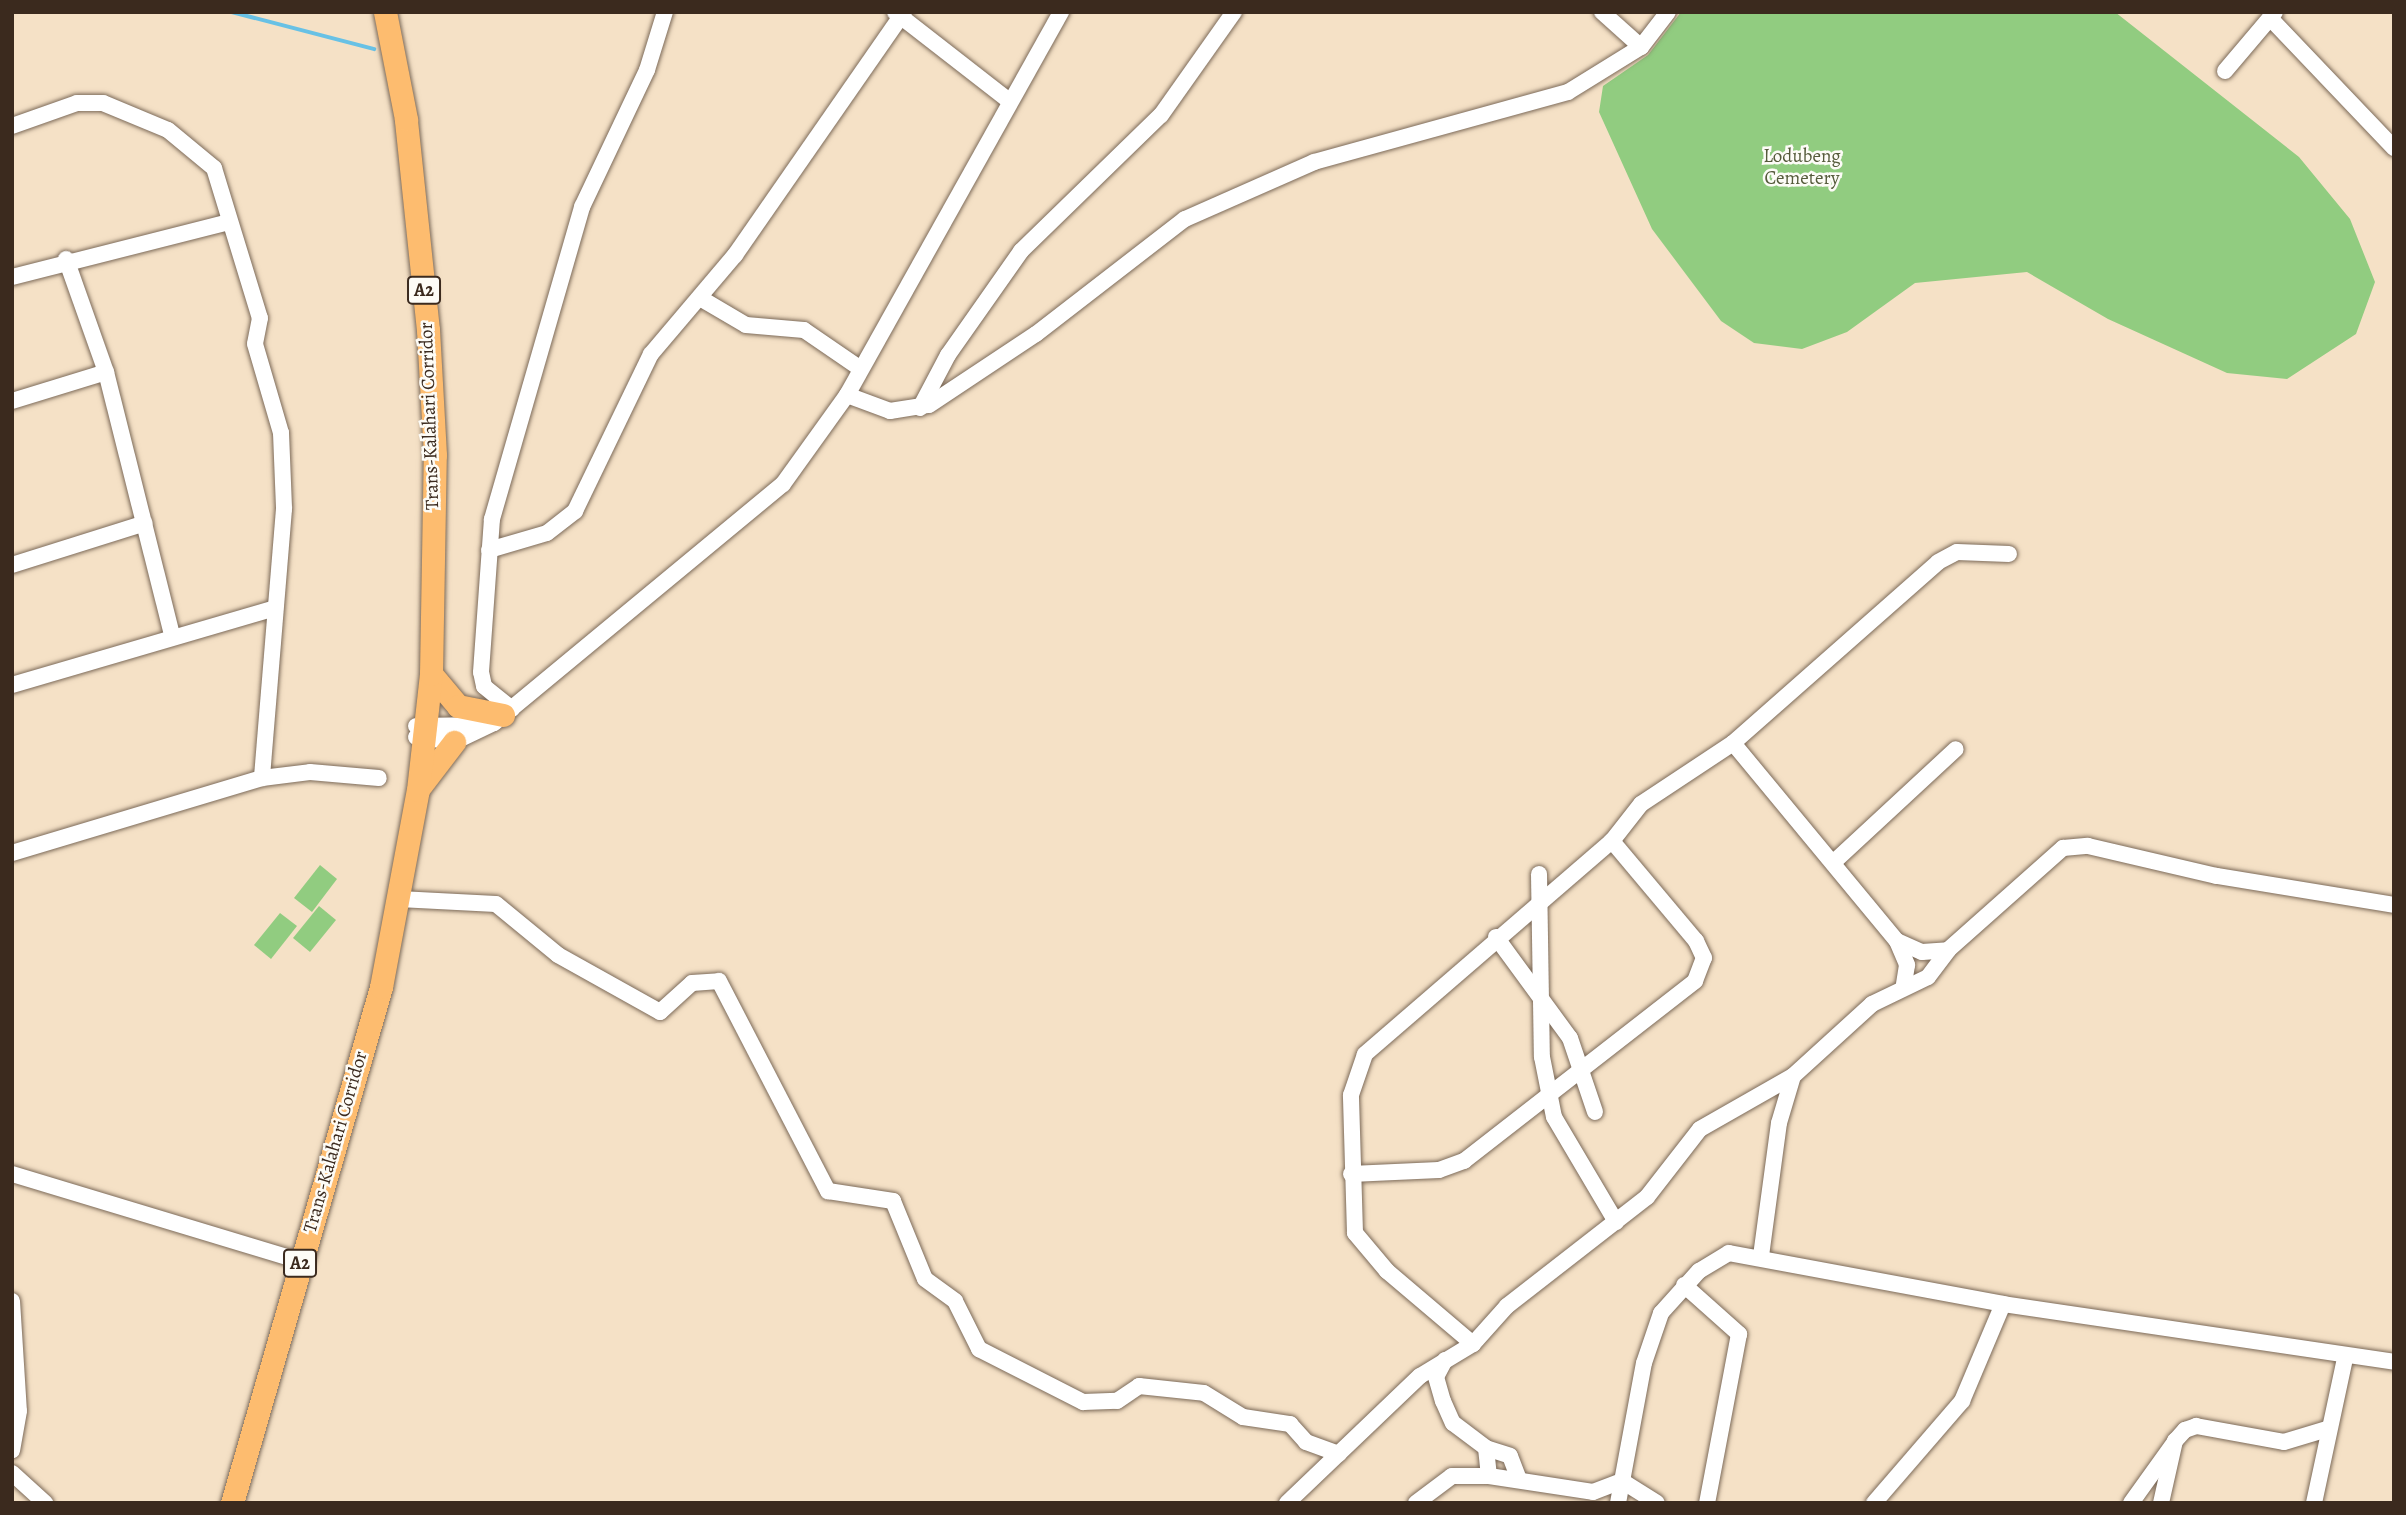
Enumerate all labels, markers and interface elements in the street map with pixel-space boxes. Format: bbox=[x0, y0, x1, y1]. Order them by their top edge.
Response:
park label: Lodubeng Cemetery bbox=[1763, 146, 1841, 190]
road number: A2 bbox=[406, 276, 442, 304]
street label: Trans-Kalahari Corridor bbox=[415, 322, 445, 510]
street label: Trans-Kalahari Corridor bbox=[299, 1049, 373, 1235]
road number: A2 bbox=[282, 1248, 318, 1278]

